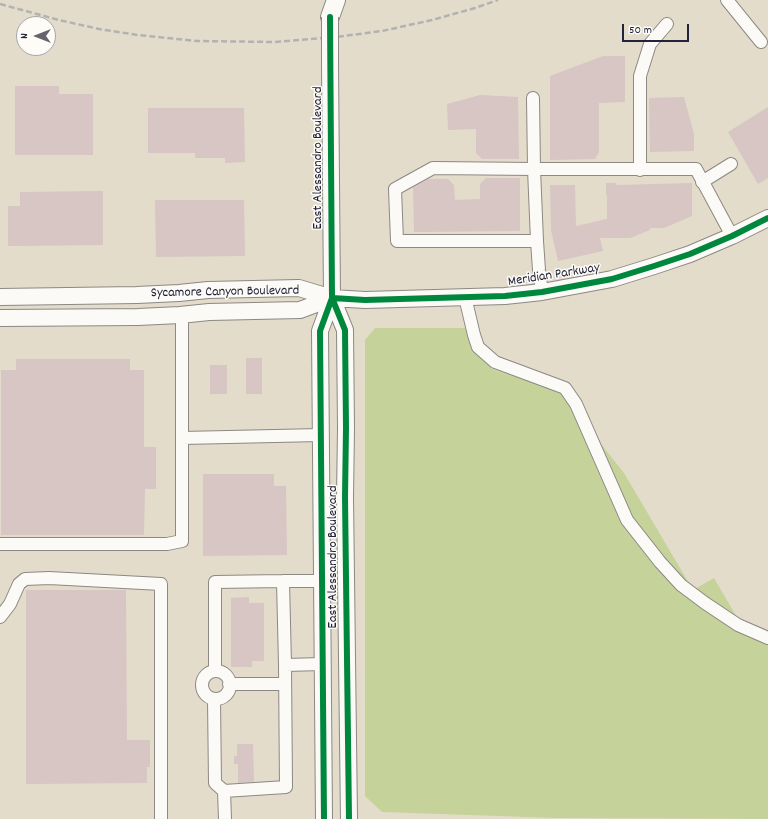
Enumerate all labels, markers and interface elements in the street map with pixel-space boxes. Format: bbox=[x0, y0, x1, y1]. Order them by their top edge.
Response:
north arrow bbox=[16, 16, 56, 56]
scale bar bbox=[624, 16, 691, 42]
text: 50 m bbox=[629, 22, 652, 39]
text: N bbox=[17, 33, 33, 39]
street label: East Alessandro Boulevard bbox=[311, 87, 327, 229]
street label: Meridian Parkway bbox=[507, 260, 601, 292]
street label: Sycamore Canyon Boulevard bbox=[151, 283, 299, 303]
street label: East Alessandro Boulevard bbox=[326, 486, 342, 628]

